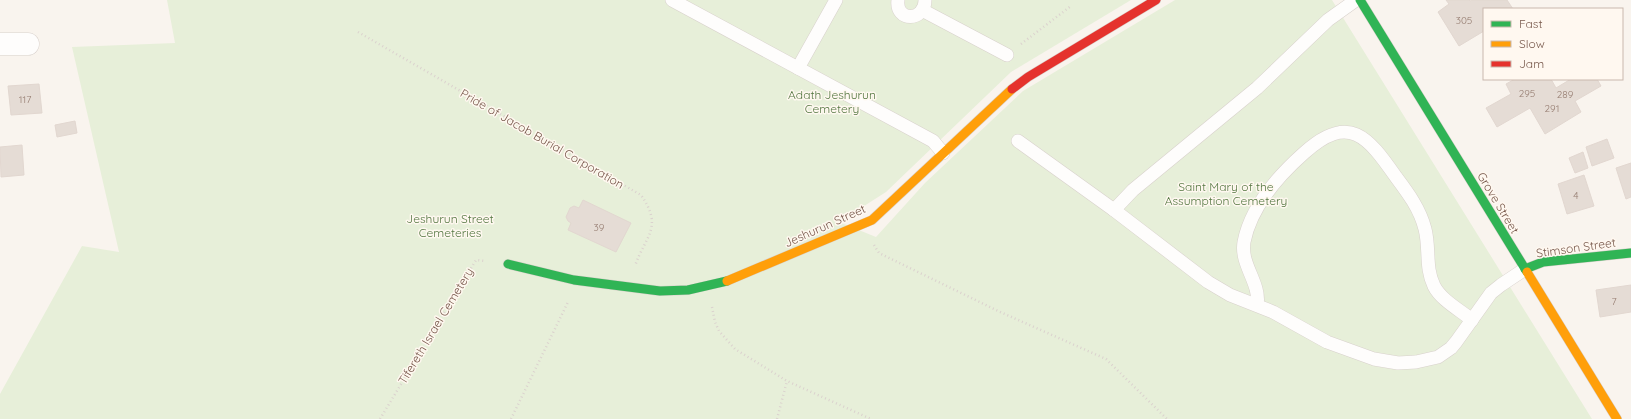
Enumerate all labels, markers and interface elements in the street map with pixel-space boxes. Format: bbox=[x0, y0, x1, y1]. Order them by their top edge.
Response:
legend bbox=[1483, 8, 1623, 80]
house number: 305 bbox=[1456, 14, 1472, 27]
text: Fast bbox=[1519, 16, 1543, 31]
text: Slow bbox=[1519, 36, 1545, 51]
text: Jam bbox=[1519, 56, 1544, 71]
street label: Pride of Jacob Burial Corporation bbox=[458, 85, 627, 192]
park label: Adath Jeshurun Cemetery bbox=[788, 87, 876, 116]
house number: 295 bbox=[1519, 87, 1535, 100]
house number: 289 bbox=[1557, 88, 1574, 101]
house number: 117 bbox=[19, 93, 31, 106]
house number: 291 bbox=[1545, 102, 1559, 115]
street label: Grove Street bbox=[1474, 169, 1523, 236]
park label: Saint Mary of the Assumption Cemetery bbox=[1165, 179, 1287, 208]
house number: 4 bbox=[1573, 189, 1579, 202]
street label: Jeshurun Street bbox=[782, 201, 868, 250]
park label: Jeshurun Street Cemeteries bbox=[406, 211, 494, 240]
house number: 39 bbox=[594, 221, 605, 234]
street label: Stimson Street bbox=[1535, 234, 1617, 261]
street label: Tifereth Israel Cemetery bbox=[395, 265, 476, 387]
house number: 7 bbox=[1611, 295, 1617, 308]

